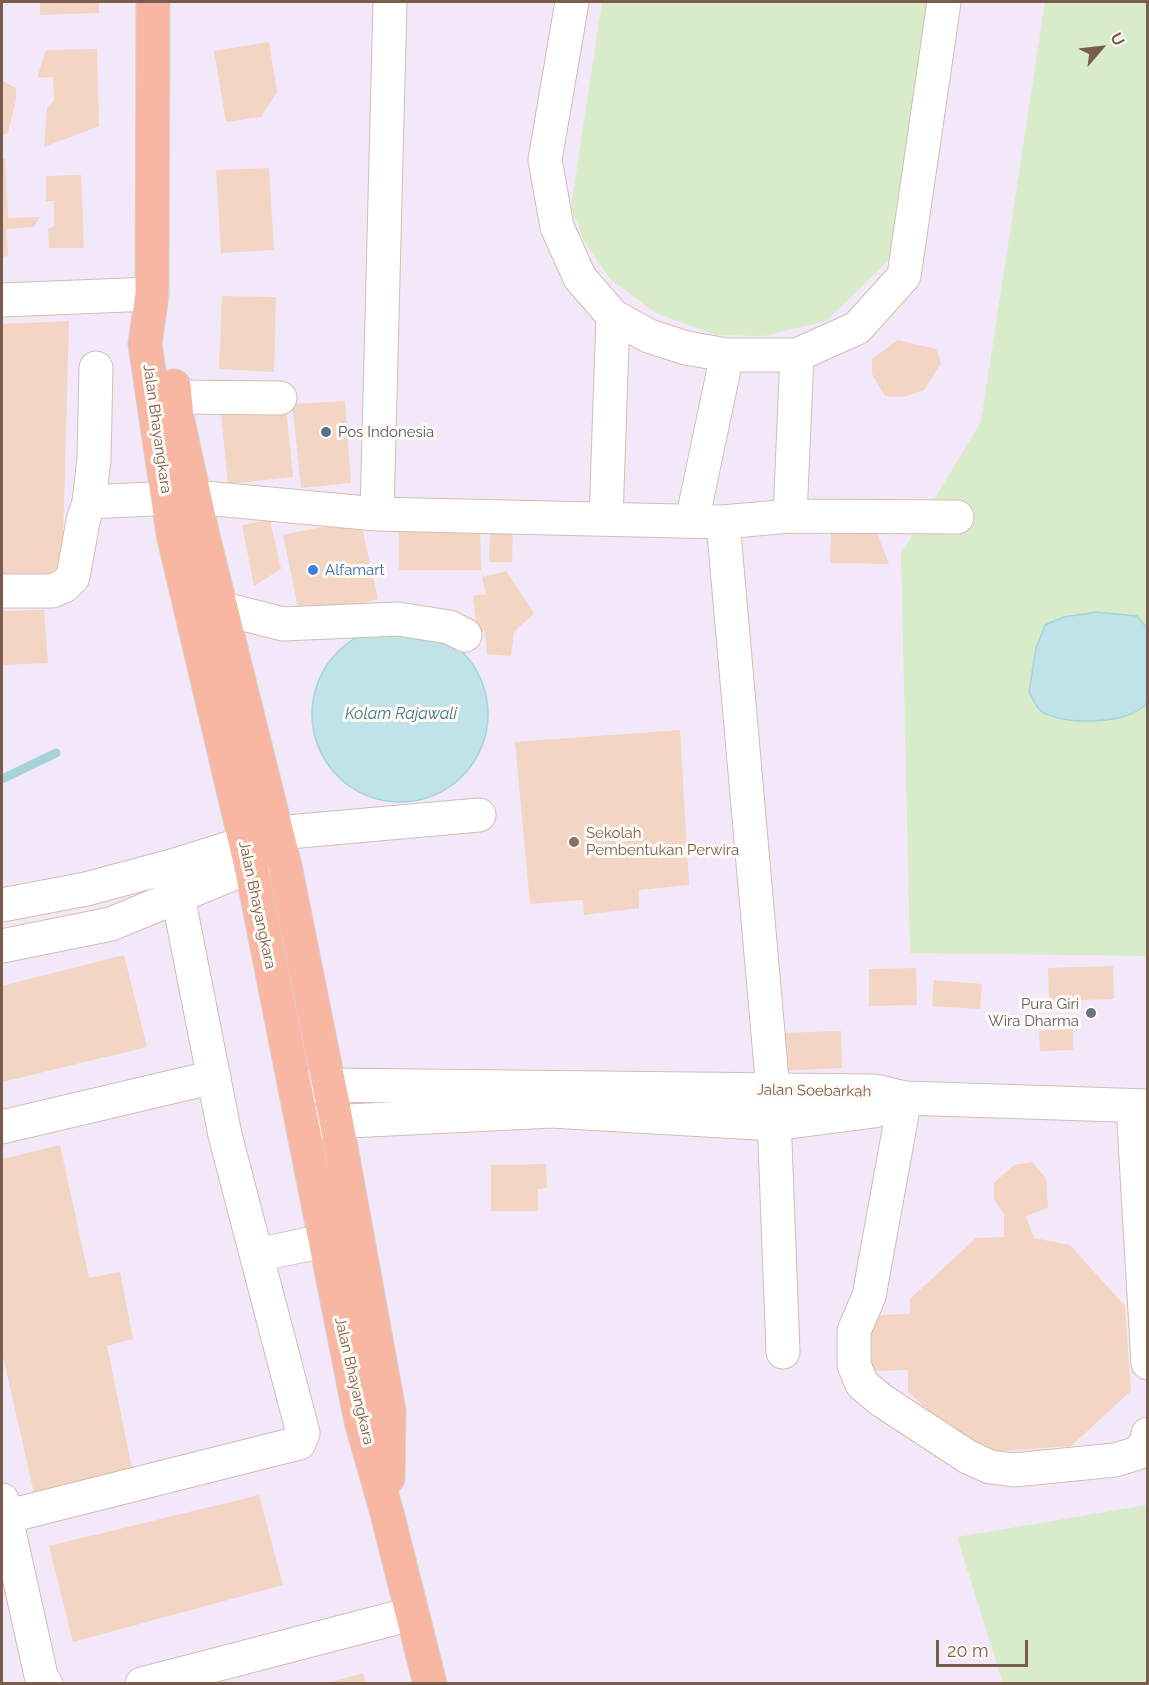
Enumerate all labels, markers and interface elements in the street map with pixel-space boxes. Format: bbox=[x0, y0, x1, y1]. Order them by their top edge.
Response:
north arrow bbox=[1071, 18, 1131, 78]
text: U bbox=[1106, 30, 1129, 49]
street label: Jalan Bhayangkara bbox=[139, 363, 175, 495]
place label: Pos Indonesia bbox=[338, 423, 434, 441]
marker: Pos Indonesia bbox=[319, 425, 333, 439]
place label: Alfamart bbox=[325, 561, 385, 579]
marker: Alfamart bbox=[306, 563, 320, 577]
water label: Kolam Rajawali bbox=[345, 704, 457, 724]
place label: Sekolah Pembentukan Perwira bbox=[586, 824, 739, 859]
marker: Sekolah Pembentukan Perwira bbox=[567, 835, 581, 849]
street label: Jalan Bhayangkara bbox=[235, 839, 279, 971]
place label: Pura Giri Wira Dharma bbox=[988, 995, 1079, 1030]
marker: Pura Giri Wira Dharma bbox=[1084, 1006, 1098, 1020]
street label: Jalan Soebarkah bbox=[757, 1081, 871, 1101]
street label: Jalan Bhayangkara bbox=[331, 1315, 377, 1447]
scale bar bbox=[939, 1628, 1030, 1666]
text: 20 m bbox=[947, 1640, 989, 1661]

